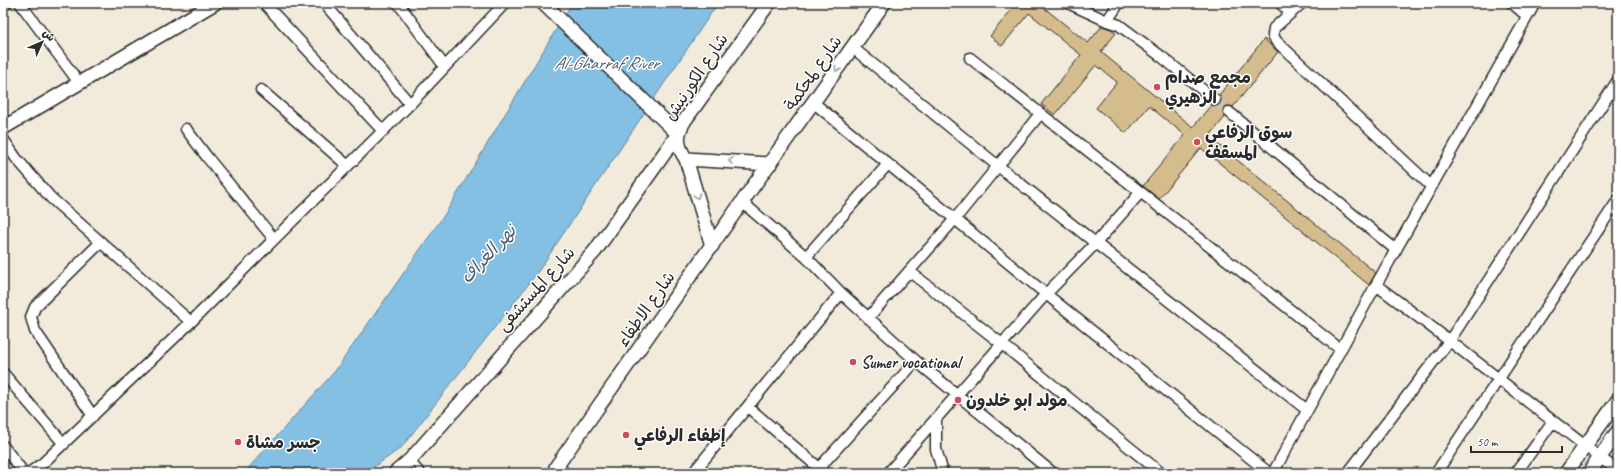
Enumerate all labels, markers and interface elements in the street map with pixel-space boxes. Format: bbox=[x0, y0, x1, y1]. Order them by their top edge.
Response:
north arrow bbox=[22, 22, 62, 62]
text: ش bbox=[40, 26, 58, 44]
street label: شارع الكورنيش bbox=[659, 29, 734, 125]
street label: شارع لمحكمة bbox=[779, 31, 847, 115]
water label: Al-Gharraf River bbox=[554, 52, 662, 74]
one-way arrow bbox=[835, 65, 842, 72]
place label: مجمع صدام الزهيري bbox=[1165, 67, 1251, 110]
marker: مجمع صدام الزهيري bbox=[1152, 82, 1162, 92]
place label: سوق الرفاعي المسقف bbox=[1205, 122, 1293, 163]
marker: سوق الرفاعي المسقف bbox=[1192, 137, 1202, 147]
one-way arrow bbox=[728, 157, 734, 166]
one-way arrow bbox=[692, 193, 701, 200]
water label: نهر الغراف bbox=[455, 218, 522, 288]
street label: شارع المستشفى bbox=[492, 242, 580, 336]
street label: شارع الاطفاء bbox=[612, 267, 680, 351]
place label: Sumer vocational bbox=[861, 352, 964, 373]
marker: Sumer vocational bbox=[848, 357, 858, 367]
place label: مولد ابو خلدون bbox=[966, 390, 1068, 411]
marker: مولد ابو خلدون bbox=[953, 395, 963, 405]
place label: إطفاء الرفاعي bbox=[634, 425, 726, 451]
scale bar bbox=[1471, 428, 1562, 454]
marker: إطفاء الرفاعي bbox=[621, 430, 631, 440]
place label: جسر مشاة bbox=[246, 432, 320, 453]
text: 50 m bbox=[1477, 434, 1499, 450]
marker: جسر مشاة bbox=[233, 437, 243, 447]

